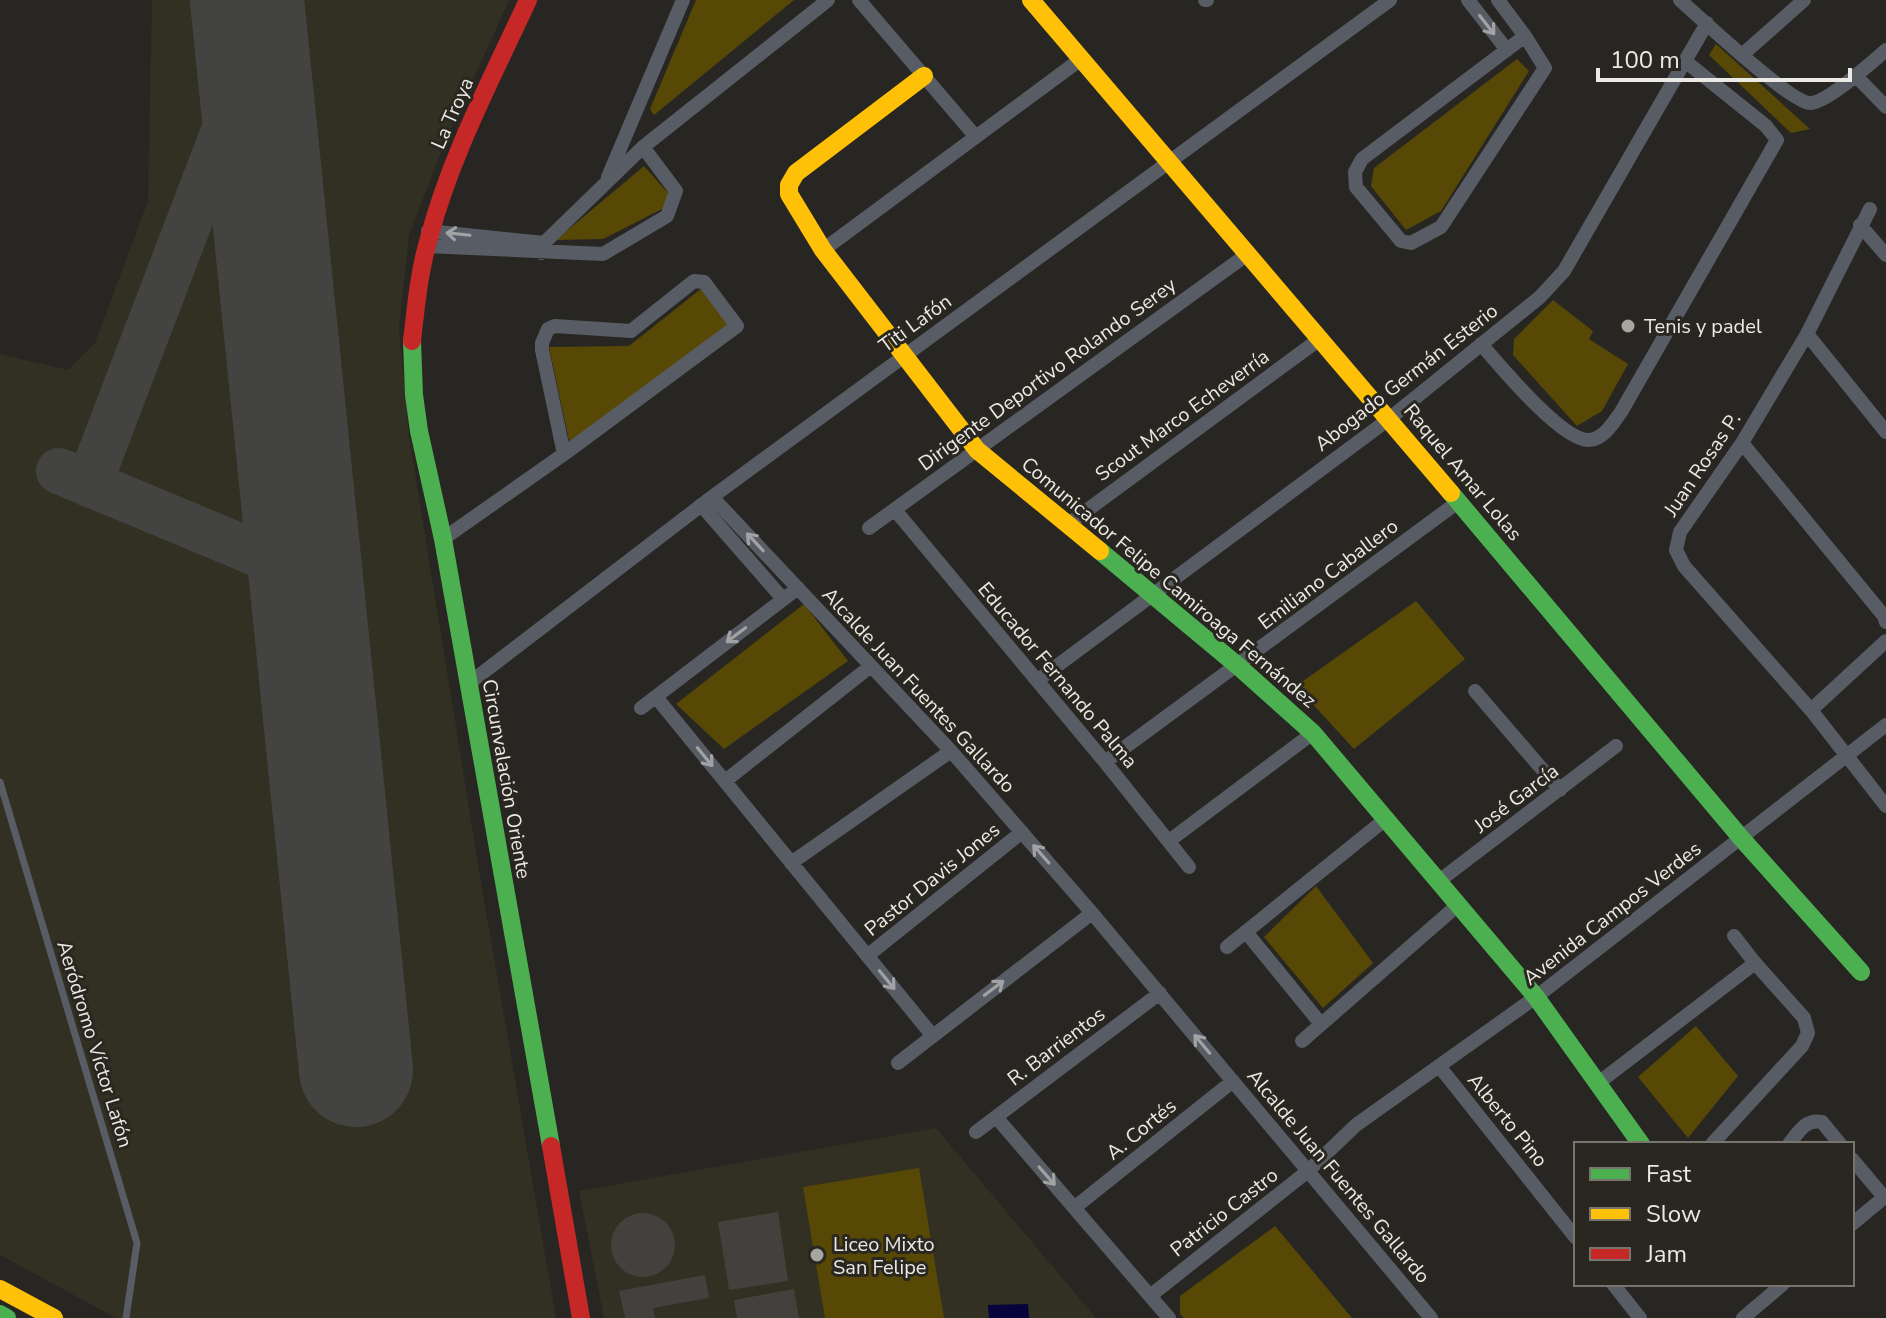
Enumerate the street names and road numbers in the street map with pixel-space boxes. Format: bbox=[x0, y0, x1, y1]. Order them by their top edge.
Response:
street label: La Troya bbox=[425, 73, 480, 153]
street label: Dirigente Deportivo Rolando Serey bbox=[913, 271, 1182, 477]
street label: Titi Lafón bbox=[873, 288, 957, 359]
street label: Abogado Germán Esterio bbox=[1309, 297, 1504, 457]
street label: Scout Marco Echeverría bbox=[1090, 343, 1275, 488]
street label: Raquel Amar Lolas bbox=[1397, 398, 1528, 547]
street label: Juan Rosas P. bbox=[1657, 407, 1747, 523]
street label: Comunicador Felipe Camiroaga Fernández bbox=[1016, 451, 1322, 714]
street label: Emiliano Caballero bbox=[1253, 513, 1404, 636]
street label: Educador Fernando Palma bbox=[972, 576, 1144, 774]
street label: Alcalde Juan Fuentes Gallardo bbox=[816, 582, 1021, 799]
street label: Circunvalación Oriente bbox=[476, 677, 537, 881]
street label: José García bbox=[1468, 758, 1564, 840]
street label: Pastor Davis Jones bbox=[859, 816, 1006, 942]
street label: Avenida Campos Verdes bbox=[1518, 835, 1707, 991]
street label: Aeródromo Víctor Lafón bbox=[50, 937, 139, 1151]
street label: R. Barrientos bbox=[1002, 1001, 1111, 1092]
street label: Alcalde Juan Fuentes Gallardo bbox=[1241, 1064, 1436, 1289]
street label: Alberto Pino bbox=[1461, 1068, 1554, 1173]
street label: A. Cortés bbox=[1100, 1093, 1182, 1166]
street label: Patricio Castro bbox=[1165, 1162, 1284, 1263]

